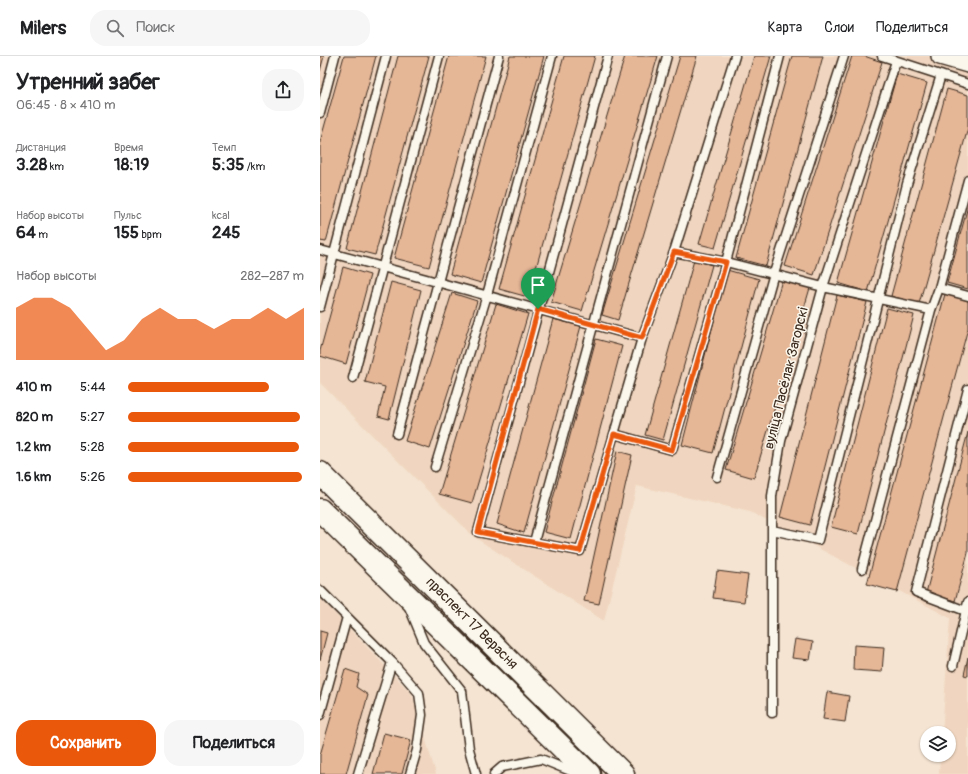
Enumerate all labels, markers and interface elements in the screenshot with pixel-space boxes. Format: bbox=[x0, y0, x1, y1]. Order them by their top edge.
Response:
search box bbox=[90, 10, 370, 46]
text: Milers bbox=[20, 16, 66, 40]
icon: search bbox=[104, 17, 126, 39]
text: Поиск bbox=[136, 18, 175, 37]
text: Карта bbox=[768, 19, 802, 36]
text: Слои bbox=[824, 19, 854, 36]
text: Поделиться bbox=[876, 19, 948, 36]
text: Утренний забег bbox=[16, 68, 160, 96]
button: share bbox=[262, 69, 304, 111]
text: 06:45 · 8 × 410 m bbox=[16, 97, 116, 113]
text: Дистанция bbox=[16, 141, 66, 154]
text: Время bbox=[114, 141, 143, 154]
text: Темп bbox=[212, 141, 236, 154]
text: 3.28 bbox=[16, 154, 47, 175]
text: 18:19 bbox=[114, 154, 149, 175]
text: 5:35 bbox=[212, 154, 244, 175]
text: km bbox=[47, 160, 64, 173]
text: /km bbox=[244, 160, 265, 173]
text: Набор высоты bbox=[16, 209, 84, 222]
text: Пульс bbox=[114, 209, 142, 222]
text: kcal bbox=[212, 209, 230, 222]
text: 64 bbox=[16, 222, 36, 243]
text: 155 bbox=[114, 222, 139, 243]
text: 245 bbox=[212, 222, 241, 243]
text: m bbox=[36, 228, 48, 241]
text: bpm bbox=[139, 228, 162, 241]
text: Набор высоты bbox=[16, 268, 97, 284]
text: 282–287 m bbox=[240, 268, 304, 284]
pin bbox=[521, 268, 555, 309]
icon: arrive bbox=[527, 274, 549, 296]
street label: вуліца Пасёлак Загорскі bbox=[760, 305, 812, 451]
text: 410 m bbox=[16, 379, 52, 395]
text: 5:44 bbox=[80, 379, 106, 395]
text: 820 m bbox=[16, 409, 53, 425]
text: 5:27 bbox=[80, 409, 105, 425]
text: 1.2 km bbox=[16, 439, 51, 455]
text: 5:28 bbox=[80, 439, 104, 455]
text: 1.6 km bbox=[16, 469, 51, 485]
text: 5:26 bbox=[80, 469, 105, 485]
street label: праспект 17 Верасня bbox=[422, 573, 522, 673]
button: Сохранить bbox=[16, 720, 156, 766]
button: Поделиться bbox=[164, 720, 304, 766]
map controls bbox=[920, 726, 956, 762]
button: layers bbox=[920, 726, 956, 762]

